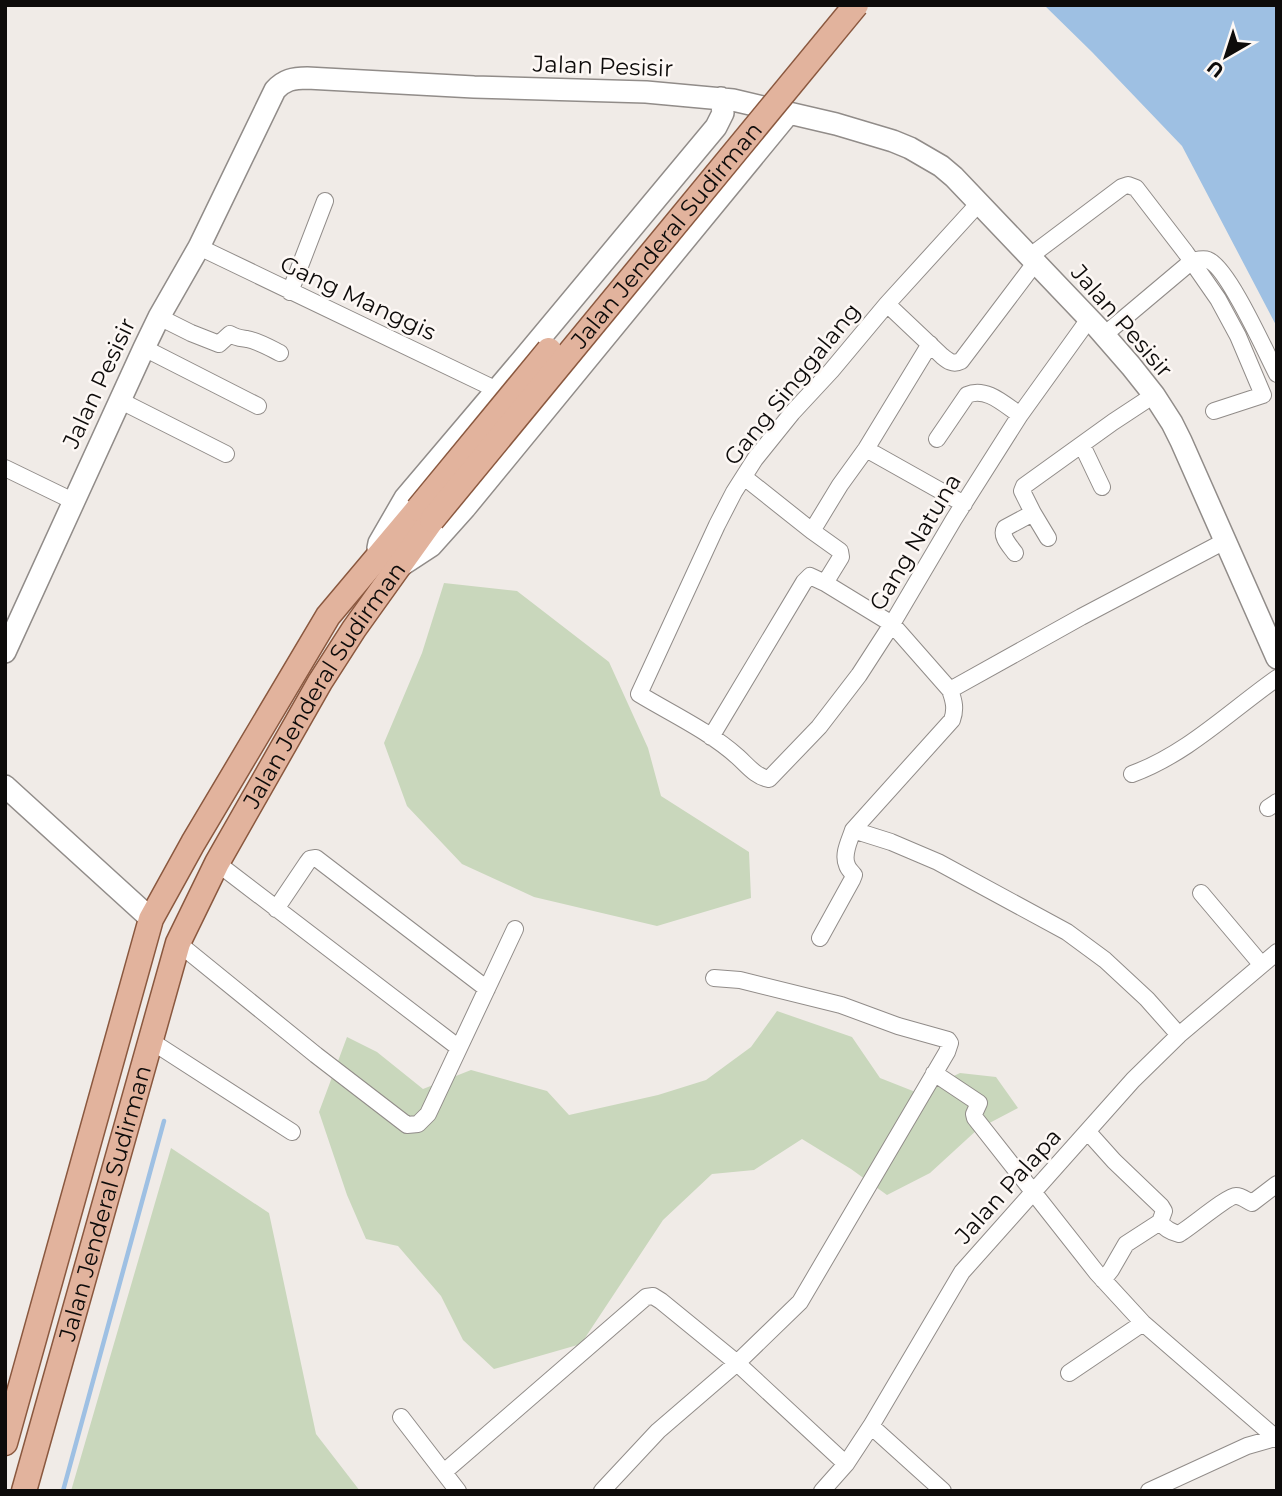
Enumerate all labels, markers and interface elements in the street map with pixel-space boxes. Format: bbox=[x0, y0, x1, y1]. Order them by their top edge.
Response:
north arrow bbox=[1191, 21, 1261, 91]
street label: Jalan Pesisir bbox=[531, 50, 674, 82]
text: U bbox=[1203, 55, 1229, 82]
street label: Jalan Jenderal Sudirman bbox=[564, 116, 768, 355]
street label: Gang Manggis bbox=[276, 250, 440, 346]
street label: Jalan Pesisir bbox=[1065, 258, 1179, 383]
street label: Gang Singgalang bbox=[718, 297, 866, 471]
street label: Jalan Pesisir bbox=[56, 313, 141, 454]
street label: Gang Natuna bbox=[863, 468, 967, 616]
street label: Jalan Jenderal Sudirman bbox=[237, 557, 411, 814]
street label: Jalan Jenderal Sudirman bbox=[53, 1062, 157, 1345]
street label: Jalan Palapa bbox=[948, 1123, 1067, 1250]

